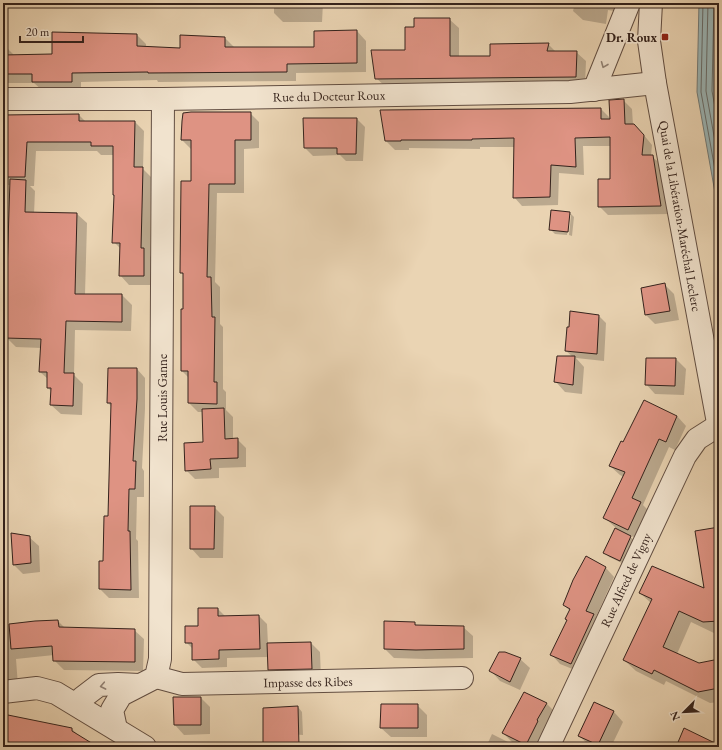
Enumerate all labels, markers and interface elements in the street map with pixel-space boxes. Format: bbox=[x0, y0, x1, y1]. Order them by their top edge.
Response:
scale bar bbox=[20, 18, 83, 44]
text: 20 m bbox=[26, 24, 50, 40]
place label: Dr. Roux bbox=[606, 29, 657, 46]
marker: Dr. Roux bbox=[660, 32, 670, 42]
one-way arrow bbox=[601, 61, 609, 68]
street label: Rue du Docteur Roux bbox=[273, 87, 386, 105]
street label: Quai de la Libération-Maréchal Leclerc bbox=[655, 119, 705, 313]
street label: Rue Louis Ganne bbox=[154, 354, 171, 442]
street label: Rue Alfred de Vigny bbox=[597, 530, 655, 630]
street label: Impasse des Ribes bbox=[263, 673, 353, 691]
one-way arrow bbox=[100, 681, 107, 689]
north arrow bbox=[664, 692, 704, 732]
text: N bbox=[667, 709, 683, 723]

